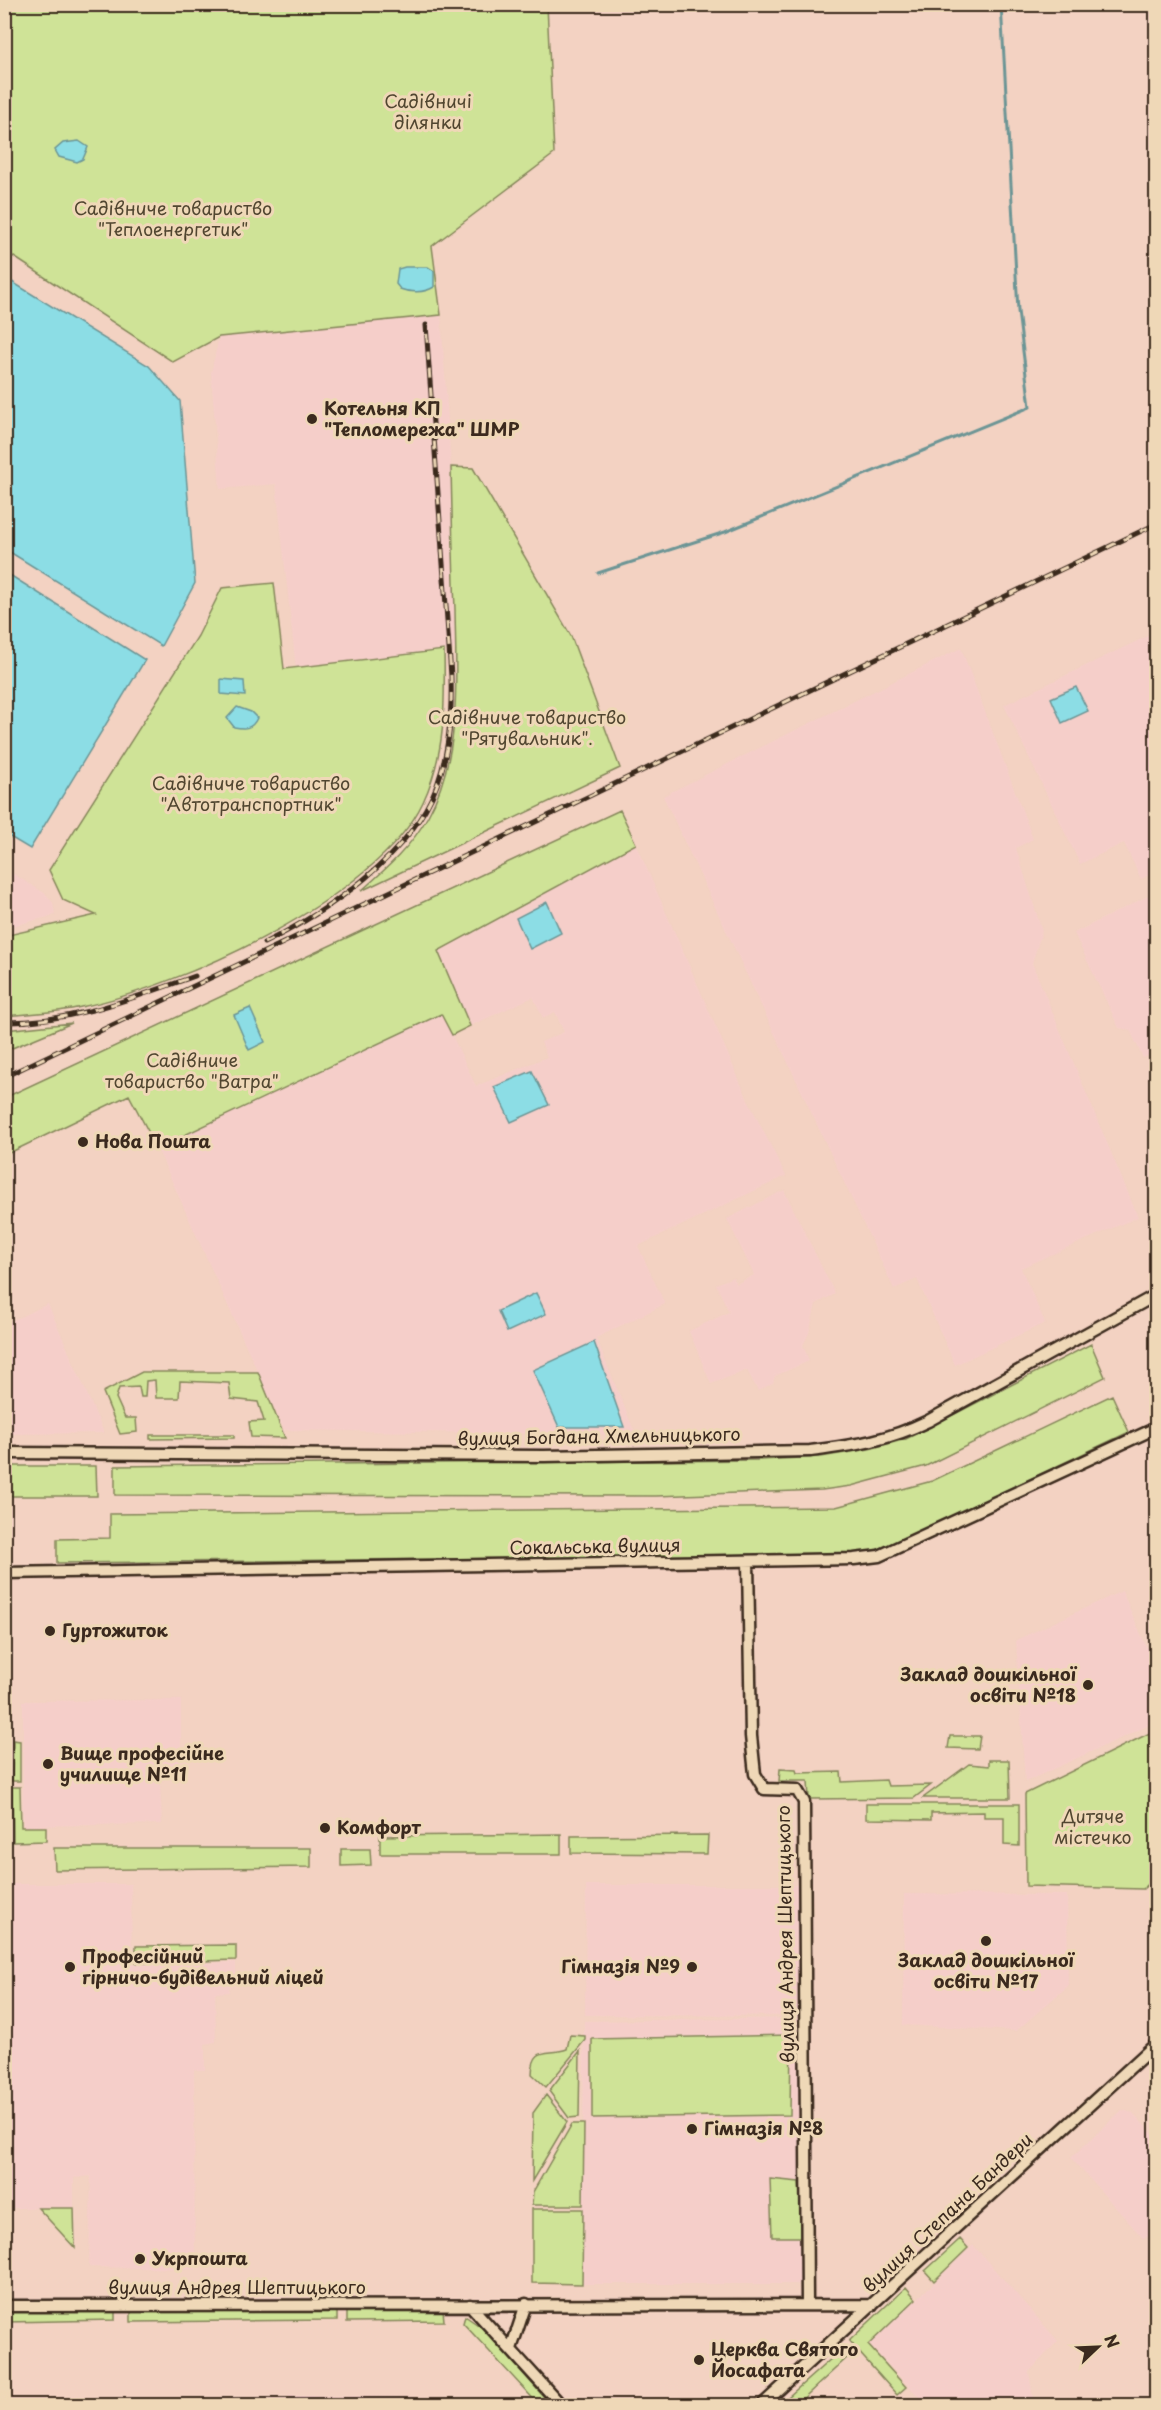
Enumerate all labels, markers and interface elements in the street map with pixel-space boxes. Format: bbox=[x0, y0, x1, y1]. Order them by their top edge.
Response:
park label: Садівничі ділянки bbox=[384, 87, 472, 135]
park label: Садівниче товариство "Теплоенергетик" bbox=[74, 194, 272, 242]
place label: Котельня КП "Тепломережа" ШМР bbox=[324, 394, 520, 442]
marker: Котельня КП "Тепломережа" ШМР bbox=[305, 412, 319, 426]
park label: Садівниче товариство "Рятувальник". bbox=[428, 703, 626, 751]
park label: Садівниче товариство "Автотранспортник" bbox=[152, 769, 350, 817]
park label: Садівниче товариство "Ватра" bbox=[105, 1046, 279, 1094]
place label: Нова Пошта bbox=[95, 1127, 211, 1154]
marker: Нова Пошта bbox=[76, 1135, 90, 1149]
street label: вулиця Богдана Хмельницького bbox=[457, 1420, 741, 1451]
street label: Сокальська вулиця bbox=[509, 1531, 681, 1560]
place label: Гуртожиток bbox=[62, 1616, 168, 1643]
marker: Гуртожиток bbox=[43, 1624, 57, 1638]
place label: Заклад дошкільної освіти №18 bbox=[899, 1660, 1078, 1708]
marker: Заклад дошкільної освіти №18 bbox=[1081, 1678, 1095, 1692]
place label: Вище професійне училище №11 bbox=[60, 1739, 224, 1787]
marker: Вище професійне училище №11 bbox=[41, 1757, 55, 1771]
park label: Дитяче містечко bbox=[1054, 1802, 1132, 1850]
street label: вулиця Андрея Шептицького bbox=[769, 1805, 800, 2063]
place label: Комфорт bbox=[337, 1813, 422, 1840]
marker: Комфорт bbox=[318, 1821, 332, 1835]
marker: Заклад дошкільної освіти №17 bbox=[979, 1934, 993, 1948]
place label: Професійний гірничо-будівельний ліцей bbox=[82, 1942, 324, 1990]
place label: Заклад дошкільної освіти №17 bbox=[897, 1946, 1075, 1994]
place label: Гімназія №9 bbox=[561, 1952, 680, 1979]
marker: Професійний гірничо-будівельний ліцей bbox=[63, 1960, 77, 1974]
marker: Гімназія №9 bbox=[685, 1960, 699, 1974]
place label: Гімназія №8 bbox=[704, 2114, 823, 2141]
marker: Гімназія №8 bbox=[685, 2122, 699, 2136]
street label: вулиця Степана Бандери bbox=[856, 2126, 1038, 2298]
place label: Укрпошта bbox=[151, 2244, 248, 2271]
marker: Укрпошта bbox=[133, 2252, 147, 2266]
street label: вулиця Андрея Шептицького bbox=[108, 2273, 366, 2300]
north arrow bbox=[1068, 2317, 1128, 2377]
text: N bbox=[1099, 2330, 1126, 2351]
place label: Церква Святого Йосафата bbox=[711, 2335, 859, 2383]
marker: Церква Святого Йосафата bbox=[692, 2353, 706, 2367]

